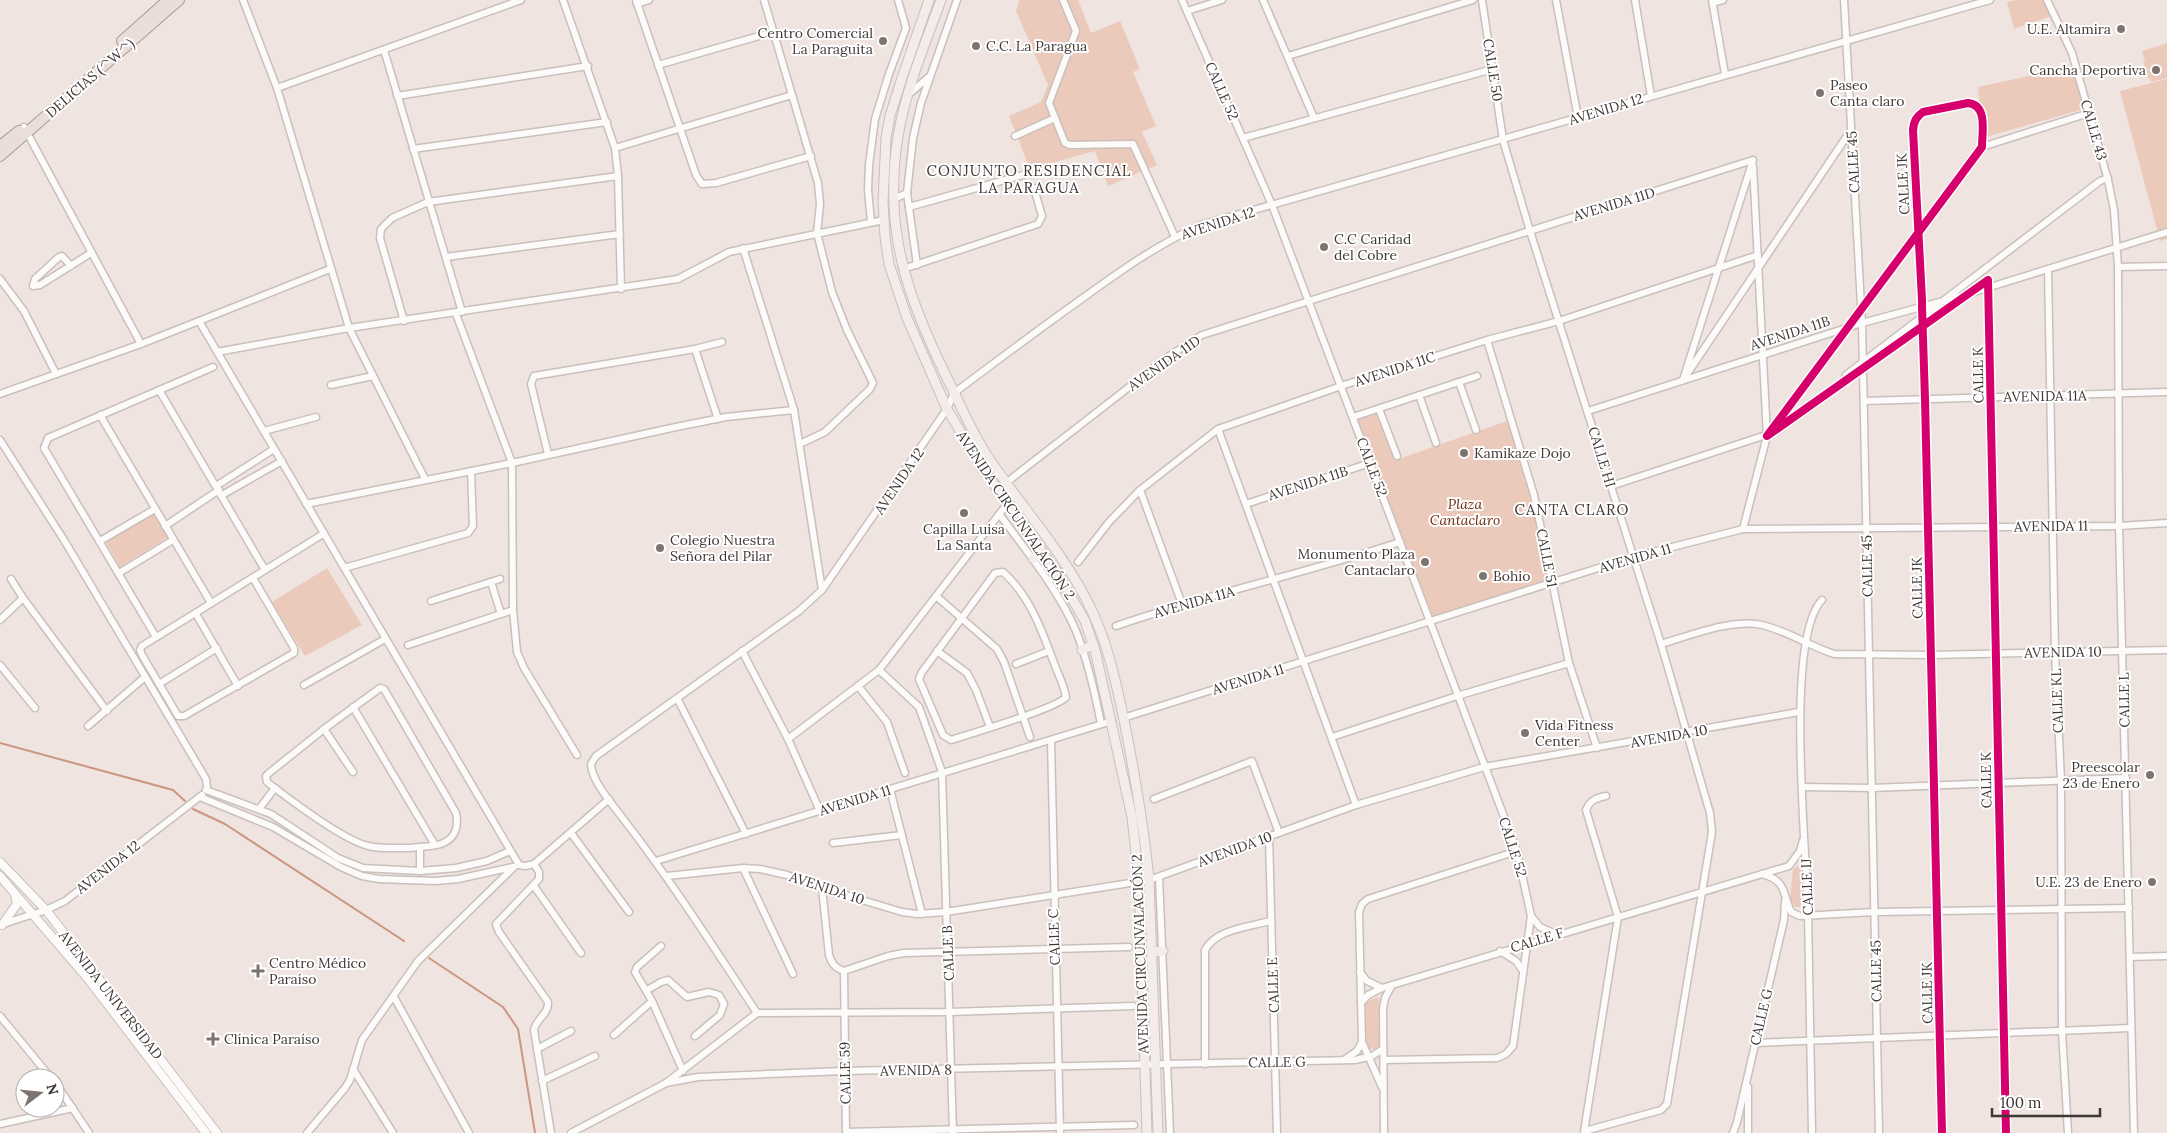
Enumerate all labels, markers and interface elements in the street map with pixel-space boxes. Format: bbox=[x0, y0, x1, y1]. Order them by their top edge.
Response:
place label: U.E. Altamira bbox=[2027, 20, 2111, 38]
marker: U.E. Altamira bbox=[2115, 23, 2127, 35]
place label: Centro Comercial La Paraguita bbox=[758, 24, 873, 58]
street label: DELICIAS (^W^) bbox=[42, 34, 138, 122]
marker: Centro Comercial La Paraguita bbox=[877, 35, 889, 47]
place label: C.C. La Paragua bbox=[986, 37, 1087, 55]
street label: CALLE 50 bbox=[1479, 37, 1507, 103]
marker: C.C. La Paragua bbox=[970, 40, 982, 52]
street label: CALLE 52 bbox=[1201, 59, 1243, 123]
place label: Cancha Deportiva bbox=[2030, 61, 2146, 79]
marker: Cancha Deportiva bbox=[2150, 64, 2162, 76]
place label: Paseo Canta claro bbox=[1830, 76, 1904, 110]
marker: Paseo Canta claro bbox=[1814, 87, 1826, 99]
street label: AVENIDA 12 bbox=[1566, 89, 1645, 129]
street label: CALLE 43 bbox=[2077, 98, 2111, 163]
street label: CALLE 45 bbox=[1842, 130, 1864, 194]
street label: CALLE JK bbox=[1892, 152, 1914, 215]
district label: CONJUNTO RESIDENCIAL LA PARAGUA bbox=[926, 161, 1132, 197]
street label: AVENIDA 11D bbox=[1570, 183, 1657, 225]
street label: AVENIDA 12 bbox=[1178, 203, 1257, 244]
place label: C.C Caridad del Cobre bbox=[1334, 230, 1411, 264]
marker: C.C Caridad del Cobre bbox=[1318, 241, 1330, 253]
street label: AVENIDA 11B bbox=[1747, 312, 1833, 355]
street label: AVENIDA 11D bbox=[1123, 331, 1204, 395]
street label: CALLE K bbox=[1969, 346, 1987, 403]
street label: AVENIDA 11C bbox=[1351, 347, 1438, 391]
street label: AVENIDA 11A bbox=[2002, 386, 2087, 406]
street label: CALLE HI bbox=[1584, 424, 1620, 490]
street label: AVENIDA CIRCUNVALACIÓN 2 bbox=[952, 426, 1079, 603]
street label: CALLE 52 bbox=[1352, 435, 1392, 499]
street label: AVENIDA 12 bbox=[870, 444, 928, 519]
place label: Kamikaze Dojo bbox=[1474, 444, 1571, 462]
marker: Kamikaze Dojo bbox=[1458, 447, 1470, 459]
street label: AVENIDA 11B bbox=[1265, 462, 1351, 505]
park label: Plaza Cantaclaro bbox=[1430, 495, 1500, 529]
district label: CANTA CLARO bbox=[1515, 500, 1629, 519]
marker: Capilla Luisa La Santa bbox=[958, 507, 970, 519]
street label: AVENIDA 11 bbox=[2013, 516, 2088, 536]
place label: Capilla Luisa La Santa bbox=[923, 520, 1005, 554]
street label: CALLE 51 bbox=[1532, 527, 1562, 589]
place label: Colegio Nuestra Señora del Pilar bbox=[670, 531, 775, 565]
street label: CALLE 45 bbox=[1857, 535, 1877, 597]
street label: AVENIDA 11 bbox=[1596, 539, 1673, 577]
marker: Colegio Nuestra Señora del Pilar bbox=[654, 542, 666, 554]
place label: Monumento Plaza Cantaclaro bbox=[1298, 545, 1415, 579]
marker: Monumento Plaza Cantaclaro bbox=[1419, 556, 1431, 568]
street label: CALLE JK bbox=[1907, 557, 1927, 619]
place label: Bohio bbox=[1493, 567, 1530, 585]
marker: Bohio bbox=[1477, 570, 1489, 582]
street label: AVENIDA 11A bbox=[1151, 582, 1237, 622]
street label: AVENIDA 10 bbox=[2023, 642, 2102, 662]
street label: AVENIDA 11 bbox=[1209, 660, 1286, 699]
street label: CALLE KL bbox=[2047, 668, 2067, 734]
street label: CALLE L bbox=[2115, 672, 2133, 728]
place label: Vida Fitness Center bbox=[1534, 716, 1613, 750]
street label: AVENIDA 10 bbox=[1628, 720, 1709, 752]
marker: Vida Fitness Center bbox=[1519, 727, 1531, 739]
street label: CALLE K bbox=[1977, 751, 1995, 808]
place label: Preescolar 23 de Enero bbox=[2063, 758, 2140, 792]
marker: Preescolar 23 de Enero bbox=[2144, 769, 2156, 781]
street label: AVENIDA 11 bbox=[816, 781, 893, 820]
street label: CALLE 52 bbox=[1495, 815, 1531, 879]
street label: AVENIDA 10 bbox=[1194, 827, 1275, 871]
street label: AVENIDA 12 bbox=[71, 836, 144, 898]
street label: AVENIDA CIRCUNVALACIÓN 2 bbox=[1128, 854, 1153, 1055]
street label: CALLE IJ bbox=[1797, 858, 1817, 916]
street label: AVENIDA 10 bbox=[786, 867, 867, 909]
place label: U.E. 23 de Enero bbox=[2035, 873, 2142, 891]
marker: U.E. 23 de Enero bbox=[2146, 876, 2158, 888]
street label: CALLE C bbox=[1044, 908, 1064, 966]
street label: CALLE F bbox=[1508, 923, 1566, 957]
street label: CALLE B bbox=[938, 925, 958, 981]
street label: AVENIDA UNIVERSIDAD bbox=[54, 926, 167, 1063]
street label: CALLE 45 bbox=[1866, 940, 1886, 1002]
place label: Centro Médico Paraíso bbox=[269, 954, 366, 988]
street label: CALLE E bbox=[1263, 957, 1283, 1013]
street label: CALLE JK bbox=[1917, 962, 1937, 1024]
marker: Centro Médico Paraíso bbox=[251, 964, 265, 978]
street label: CALLE G bbox=[1746, 987, 1776, 1047]
place label: Clínica Paraíso bbox=[224, 1030, 320, 1048]
marker: Clínica Paraíso bbox=[206, 1032, 220, 1046]
street label: CALLE 59 bbox=[835, 1041, 855, 1105]
street label: CALLE G bbox=[1248, 1052, 1306, 1072]
street label: AVENIDA 8 bbox=[879, 1060, 952, 1080]
north arrow bbox=[15, 1068, 65, 1118]
text: N bbox=[42, 1082, 63, 1097]
scale bar bbox=[1992, 1086, 2100, 1118]
text: 100 m bbox=[2000, 1093, 2041, 1112]

